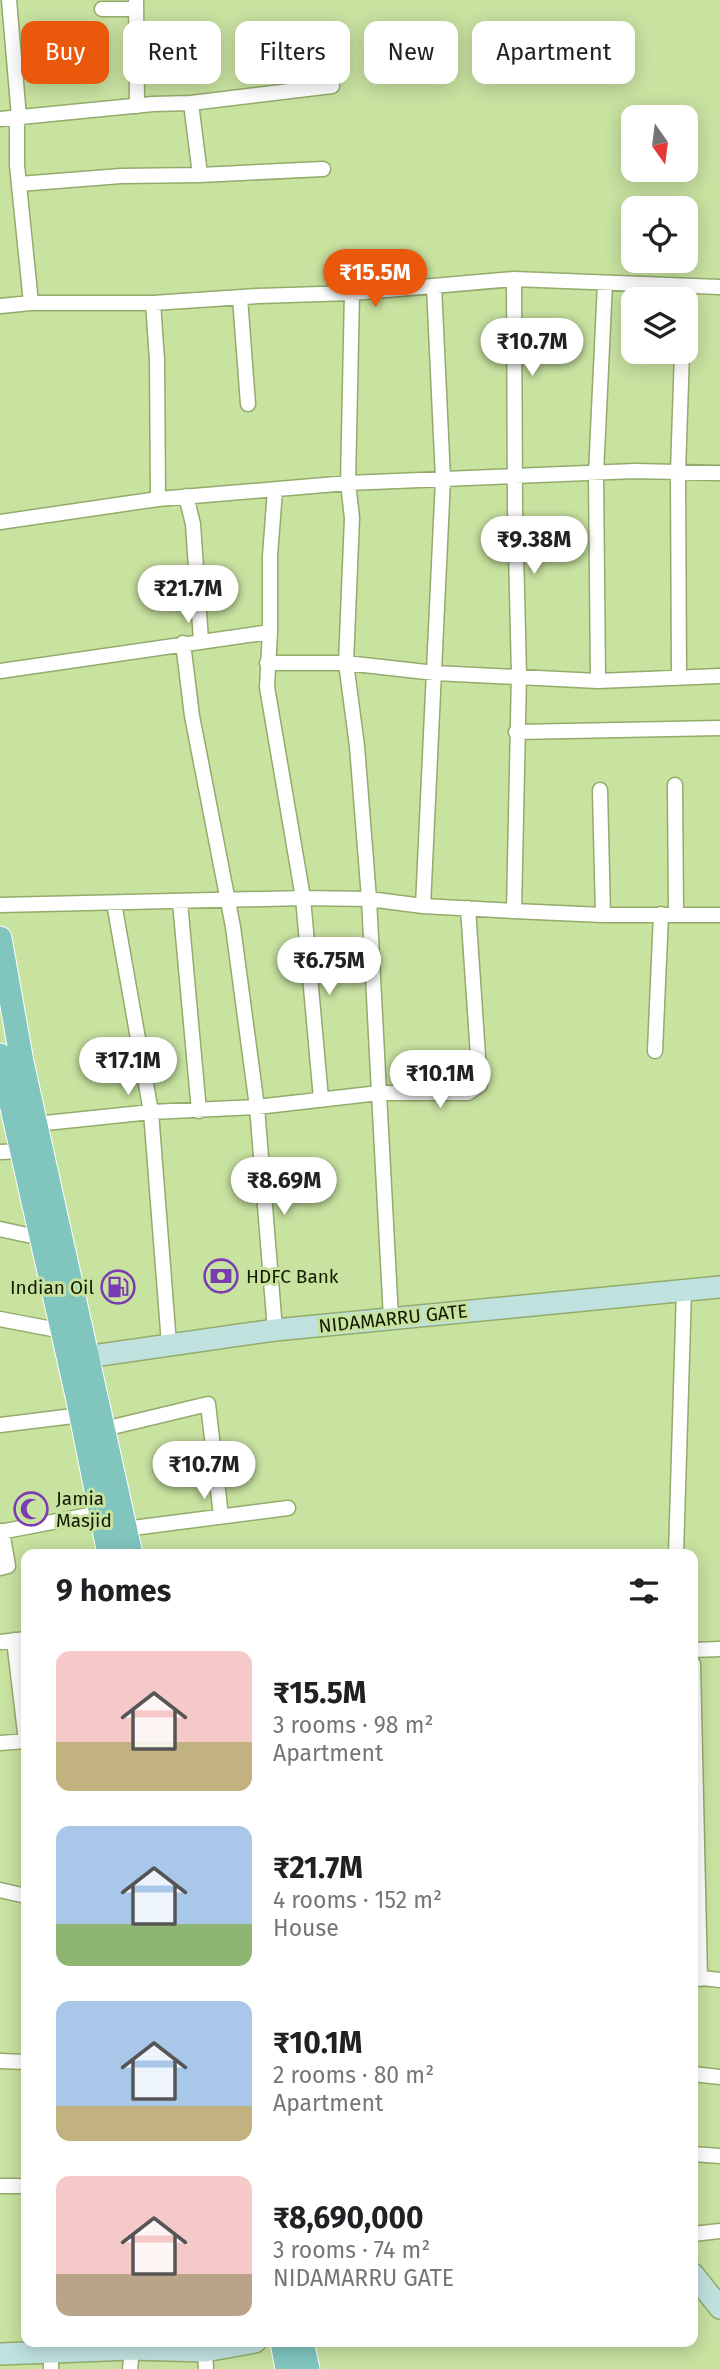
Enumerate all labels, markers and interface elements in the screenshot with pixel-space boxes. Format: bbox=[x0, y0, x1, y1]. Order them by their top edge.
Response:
chip: Buy bbox=[21, 21, 109, 84]
chip: Rent bbox=[123, 21, 221, 84]
chip: Filters bbox=[235, 21, 350, 84]
chip: New bbox=[364, 21, 458, 84]
chip: Apartment bbox=[472, 21, 635, 84]
north arrow bbox=[621, 105, 698, 182]
map controls bbox=[621, 105, 698, 364]
button: locate bbox=[621, 196, 698, 273]
pin: ₹15.5M bbox=[318, 250, 432, 309]
text: ₹15.5M bbox=[339, 258, 411, 286]
button: layers bbox=[621, 287, 698, 364]
pin: ₹10.7M bbox=[475, 318, 589, 378]
text: ₹10.7M bbox=[497, 327, 567, 355]
pin: ₹9.38M bbox=[477, 516, 591, 576]
text: ₹9.38M bbox=[497, 525, 571, 553]
pin: ₹21.7M bbox=[131, 566, 245, 625]
text: ₹21.7M bbox=[154, 574, 222, 602]
pin: ₹6.75M bbox=[272, 937, 386, 997]
text: ₹6.75M bbox=[293, 946, 365, 974]
pin: ₹17.1M bbox=[71, 1038, 185, 1097]
text: ₹17.1M bbox=[95, 1046, 161, 1074]
pin: ₹10.1M bbox=[383, 1050, 497, 1110]
text: ₹10.1M bbox=[406, 1059, 474, 1087]
pin: ₹8.69M bbox=[227, 1158, 341, 1217]
text: ₹8.69M bbox=[247, 1166, 321, 1194]
bank icon: HDFC Bank bbox=[202, 1257, 240, 1295]
place label: HDFC Bank bbox=[246, 1265, 339, 1288]
fuel station icon: Indian Oil bbox=[99, 1268, 137, 1306]
place label: Indian Oil bbox=[10, 1276, 94, 1299]
street label: NIDAMARRU GATE bbox=[317, 1299, 469, 1338]
pin: ₹10.7M bbox=[147, 1442, 261, 1501]
text: ₹10.7M bbox=[169, 1450, 239, 1478]
place label: Jamia Masjid bbox=[56, 1487, 112, 1532]
mosque icon: Jamia Masjid bbox=[12, 1490, 50, 1528]
icon: filters bbox=[625, 1572, 663, 1610]
text: 9 homes bbox=[56, 1573, 171, 1609]
text: ₹15.5M bbox=[273, 1675, 366, 1711]
icon: home bbox=[112, 1679, 196, 1763]
text: 3 rooms · 98 m² bbox=[273, 1711, 433, 1739]
text: Apartment bbox=[273, 1739, 383, 1767]
text: ₹21.7M bbox=[273, 1850, 363, 1886]
icon: home bbox=[112, 1854, 196, 1938]
text: 4 rooms · 152 m² bbox=[273, 1886, 442, 1914]
text: House bbox=[273, 1914, 339, 1942]
text: ₹10.1M bbox=[273, 2025, 362, 2061]
icon: home bbox=[112, 2029, 196, 2113]
text: 2 rooms · 80 m² bbox=[273, 2061, 434, 2089]
text: Apartment bbox=[273, 2089, 383, 2117]
text: ₹8,690,000 bbox=[273, 2200, 424, 2236]
icon: home bbox=[112, 2204, 196, 2288]
text: 3 rooms · 74 m² bbox=[273, 2236, 430, 2264]
text: NIDAMARRU GATE bbox=[273, 2264, 454, 2292]

